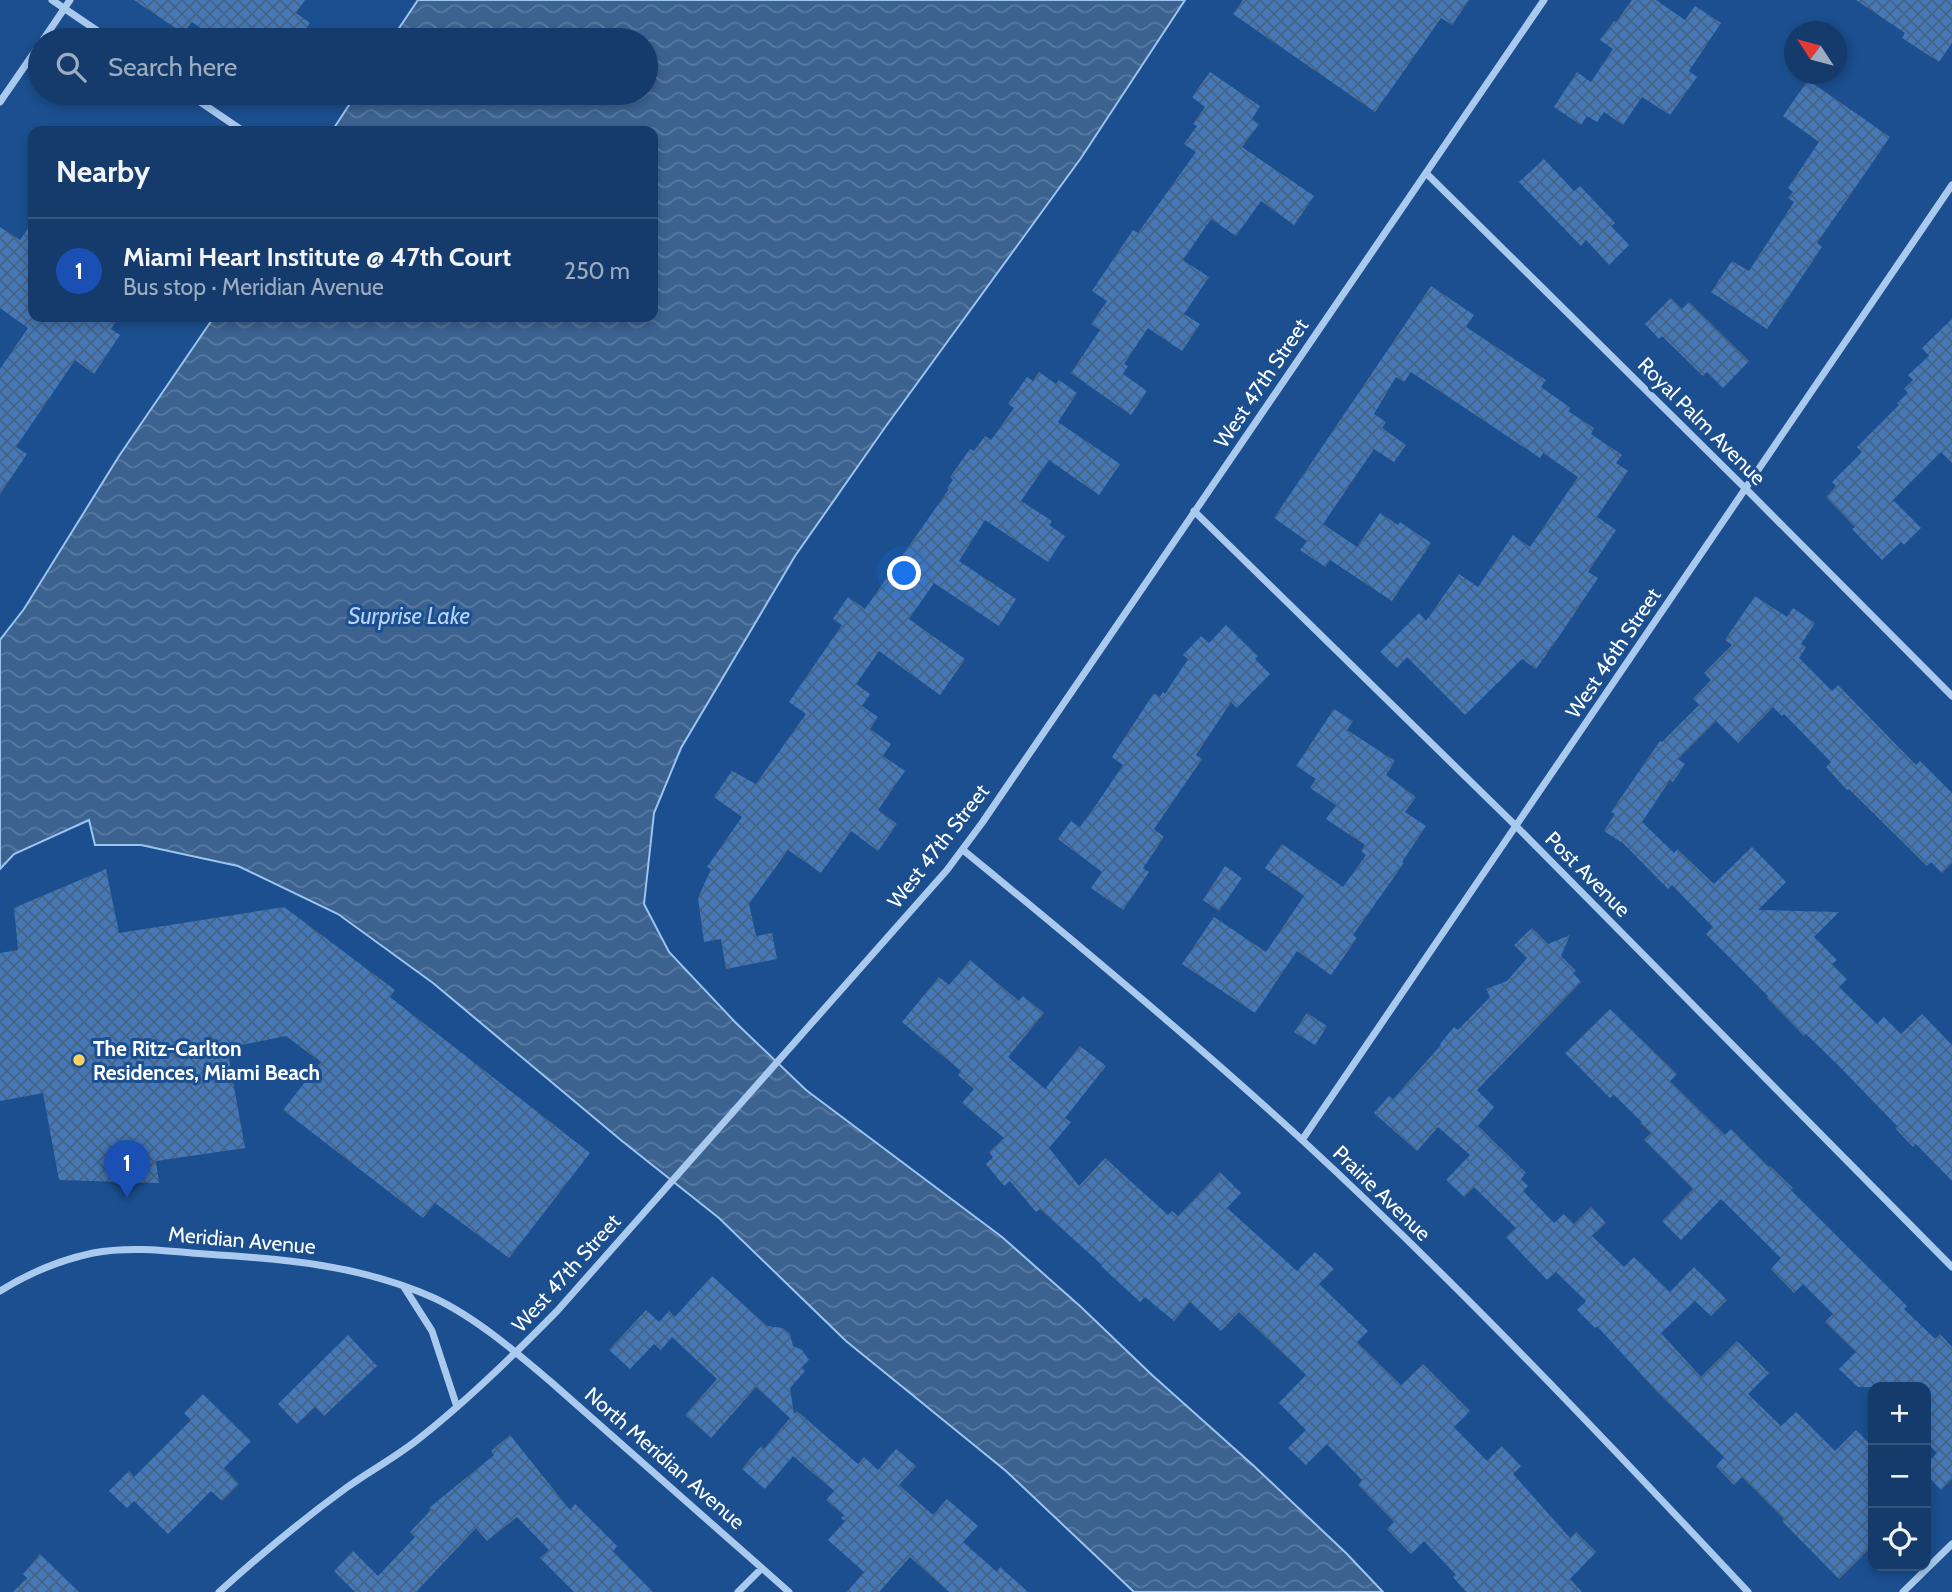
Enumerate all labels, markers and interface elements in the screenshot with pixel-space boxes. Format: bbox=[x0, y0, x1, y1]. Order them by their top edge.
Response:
north arrow bbox=[1784, 21, 1847, 84]
search box bbox=[28, 28, 658, 105]
icon: search bbox=[52, 48, 90, 86]
text: Search here bbox=[108, 51, 237, 83]
text: Nearby bbox=[56, 153, 150, 190]
text: Miami Heart Institute @ 47th Court bbox=[123, 241, 511, 273]
text: 1 bbox=[75, 257, 83, 285]
text: 250 m bbox=[564, 257, 630, 285]
text: Bus stop · Meridian Avenue bbox=[123, 273, 384, 301]
street label: West 47th Street bbox=[1209, 314, 1313, 452]
street label: Royal Palm Avenue bbox=[1633, 352, 1771, 490]
your location bbox=[887, 556, 921, 590]
street label: West 46th Street bbox=[1560, 583, 1666, 723]
water label: Surprise Lake bbox=[348, 602, 470, 630]
street label: West 47th Street bbox=[882, 779, 994, 913]
street label: Post Avenue bbox=[1540, 826, 1636, 922]
place label: The Ritz-Carlton Residences, Miami Beach bbox=[93, 1036, 320, 1085]
marker: The Ritz-Carlton Residences, Miami Beach bbox=[71, 1052, 87, 1068]
pin: 1 bbox=[104, 1140, 150, 1198]
street label: Prairie Avenue bbox=[1328, 1140, 1436, 1246]
street label: West 47th Street bbox=[506, 1209, 626, 1337]
street label: Meridian Avenue bbox=[167, 1221, 317, 1259]
street label: North Meridian Avenue bbox=[580, 1382, 750, 1534]
map controls bbox=[1868, 1382, 1931, 1571]
button: + bbox=[1868, 1382, 1931, 1445]
button: − bbox=[1868, 1445, 1931, 1508]
button: locate bbox=[1868, 1508, 1931, 1571]

